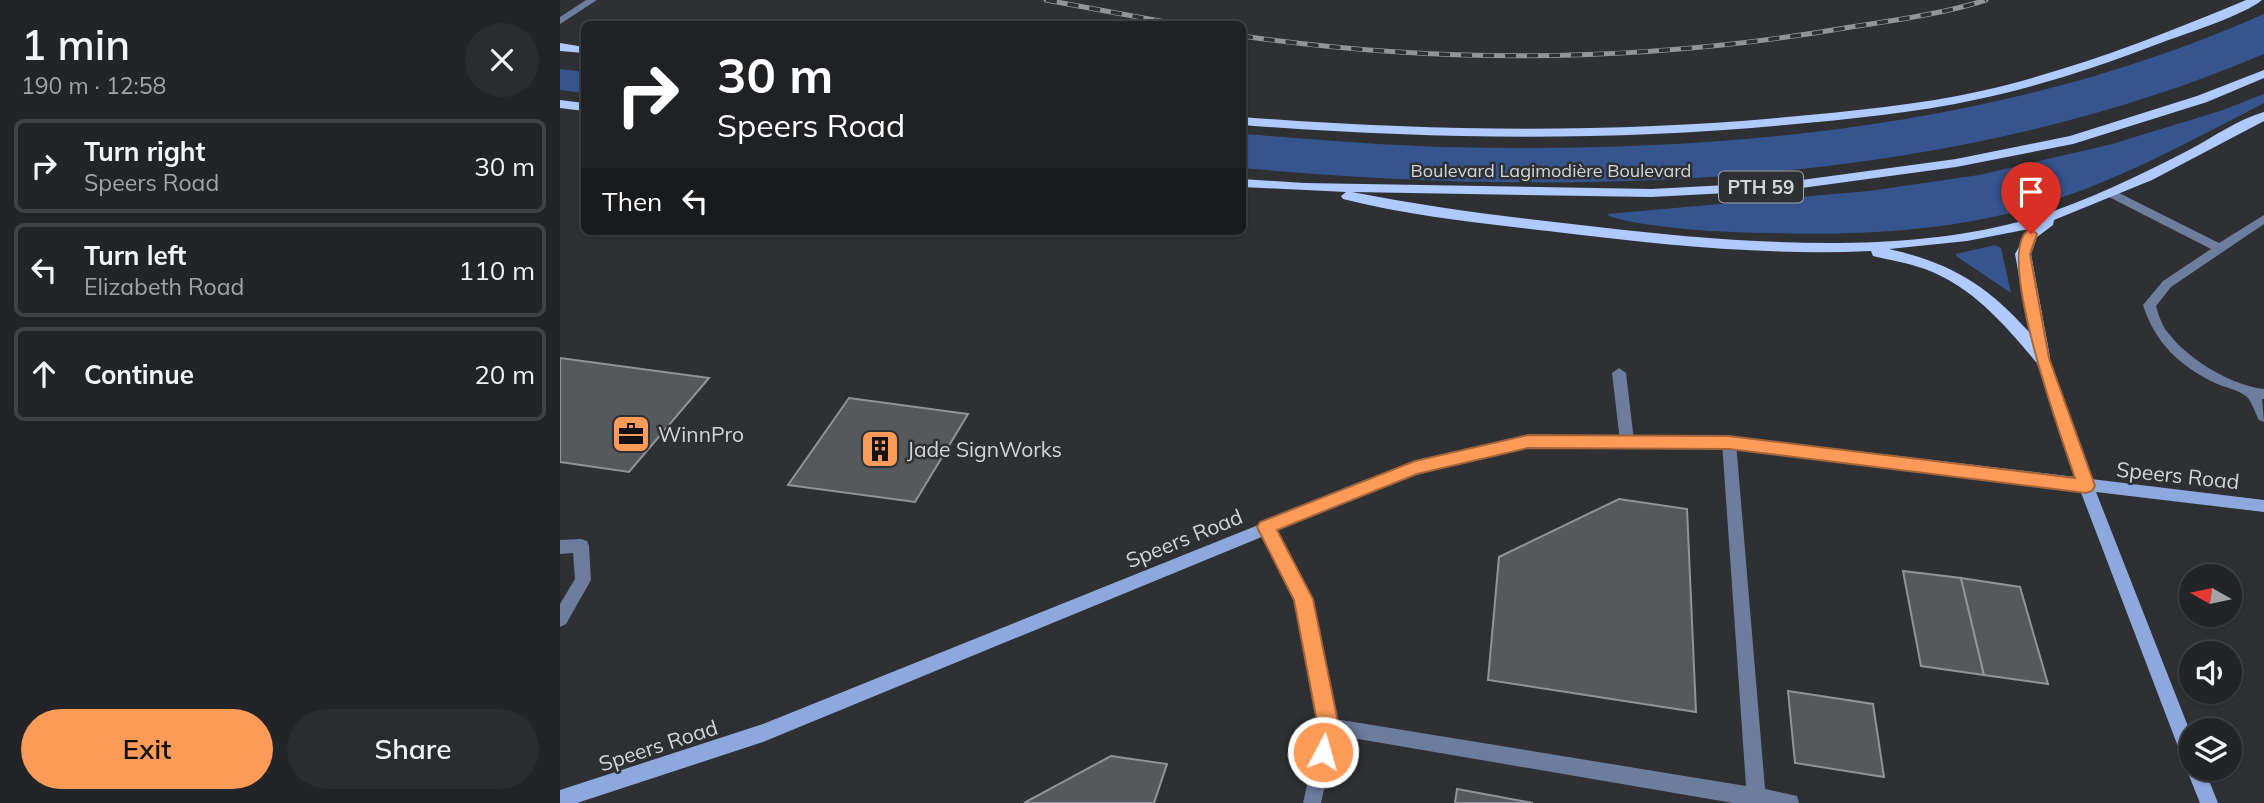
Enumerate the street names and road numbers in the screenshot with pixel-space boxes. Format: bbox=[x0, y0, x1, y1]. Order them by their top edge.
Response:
street label: Boulevard Lagimodière Boulevard bbox=[1411, 159, 1691, 182]
road number: PTH 59 bbox=[1719, 172, 1803, 202]
street label: Speers Road bbox=[2115, 456, 2241, 494]
street label: Speers Road bbox=[1122, 503, 1246, 573]
street label: Speers Road bbox=[595, 714, 721, 776]

